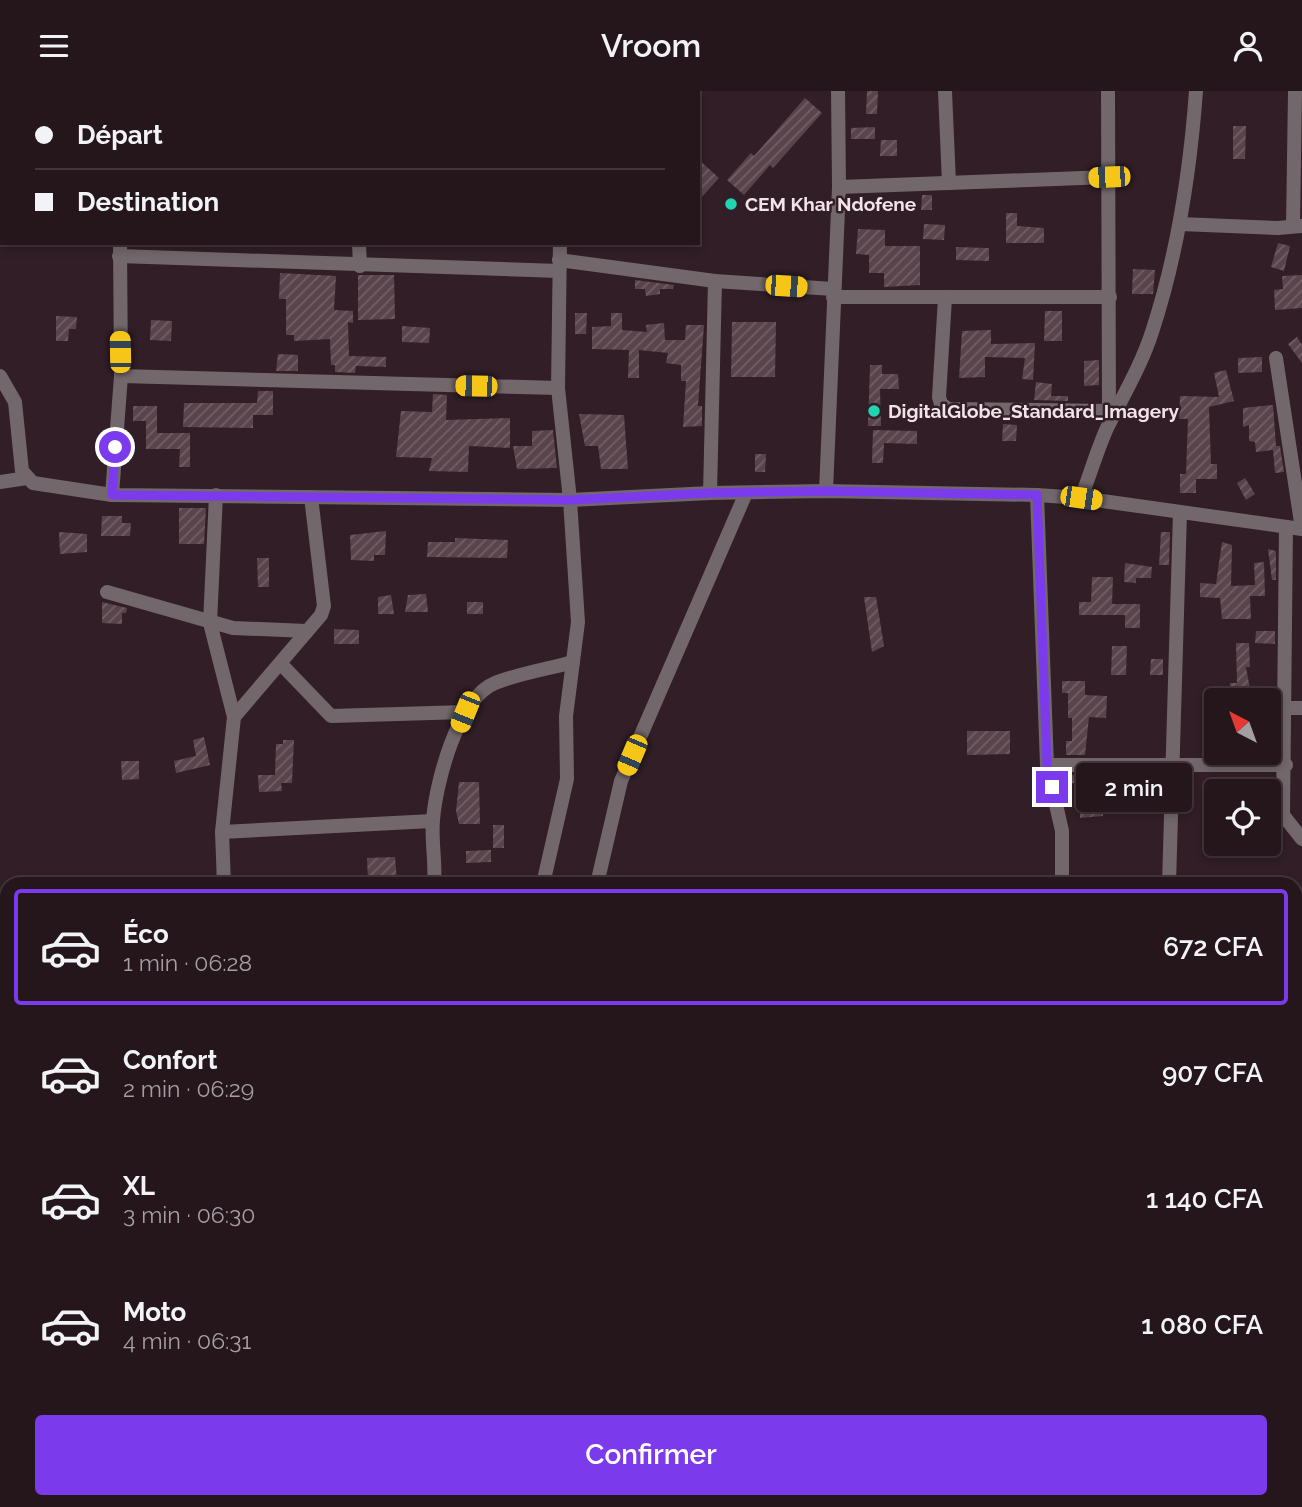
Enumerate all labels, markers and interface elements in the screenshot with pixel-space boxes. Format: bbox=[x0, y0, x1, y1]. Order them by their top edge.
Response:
icon: menu bbox=[35, 27, 73, 65]
text: Vroom bbox=[601, 27, 701, 64]
icon: person bbox=[1229, 27, 1267, 65]
text: Départ bbox=[77, 120, 163, 150]
car bbox=[1088, 166, 1131, 188]
text: Destination bbox=[77, 187, 219, 217]
place label: CEM Khar Ndofene bbox=[745, 193, 916, 215]
marker: CEM Khar Ndofene bbox=[723, 196, 739, 212]
car bbox=[765, 274, 808, 298]
car bbox=[110, 331, 131, 373]
car bbox=[455, 375, 498, 397]
place label: DigitalGlobe_Standard_Imagery bbox=[888, 400, 1180, 422]
marker: DigitalGlobe_Standard_Imagery bbox=[866, 403, 882, 419]
route start bbox=[99, 431, 131, 463]
car bbox=[1059, 485, 1104, 511]
north arrow bbox=[1204, 688, 1281, 765]
map controls bbox=[1204, 688, 1281, 856]
car bbox=[448, 689, 483, 735]
car bbox=[615, 732, 650, 778]
callout: 2 min bbox=[1076, 763, 1192, 811]
route end bbox=[1036, 771, 1068, 803]
text: 2 min bbox=[1105, 774, 1163, 801]
button: locate bbox=[1204, 779, 1281, 856]
icon: car bbox=[39, 916, 102, 979]
text: Éco bbox=[123, 919, 169, 949]
text: 672 CFA bbox=[1163, 932, 1263, 962]
text: 1 min · 06:28 bbox=[123, 949, 252, 976]
icon: car bbox=[39, 1042, 102, 1105]
text: Confort bbox=[123, 1045, 217, 1075]
text: 907 CFA bbox=[1162, 1058, 1263, 1088]
text: 2 min · 06:29 bbox=[123, 1075, 254, 1102]
icon: car bbox=[39, 1168, 102, 1231]
text: XL bbox=[123, 1171, 155, 1201]
text: 1 140 CFA bbox=[1146, 1184, 1263, 1214]
text: 3 min · 06:30 bbox=[123, 1201, 255, 1228]
icon: car bbox=[39, 1294, 102, 1357]
text: Moto bbox=[123, 1297, 186, 1327]
text: 1 080 CFA bbox=[1141, 1310, 1263, 1340]
text: 4 min · 06:31 bbox=[123, 1327, 251, 1354]
button: Confirmer bbox=[35, 1415, 1267, 1495]

